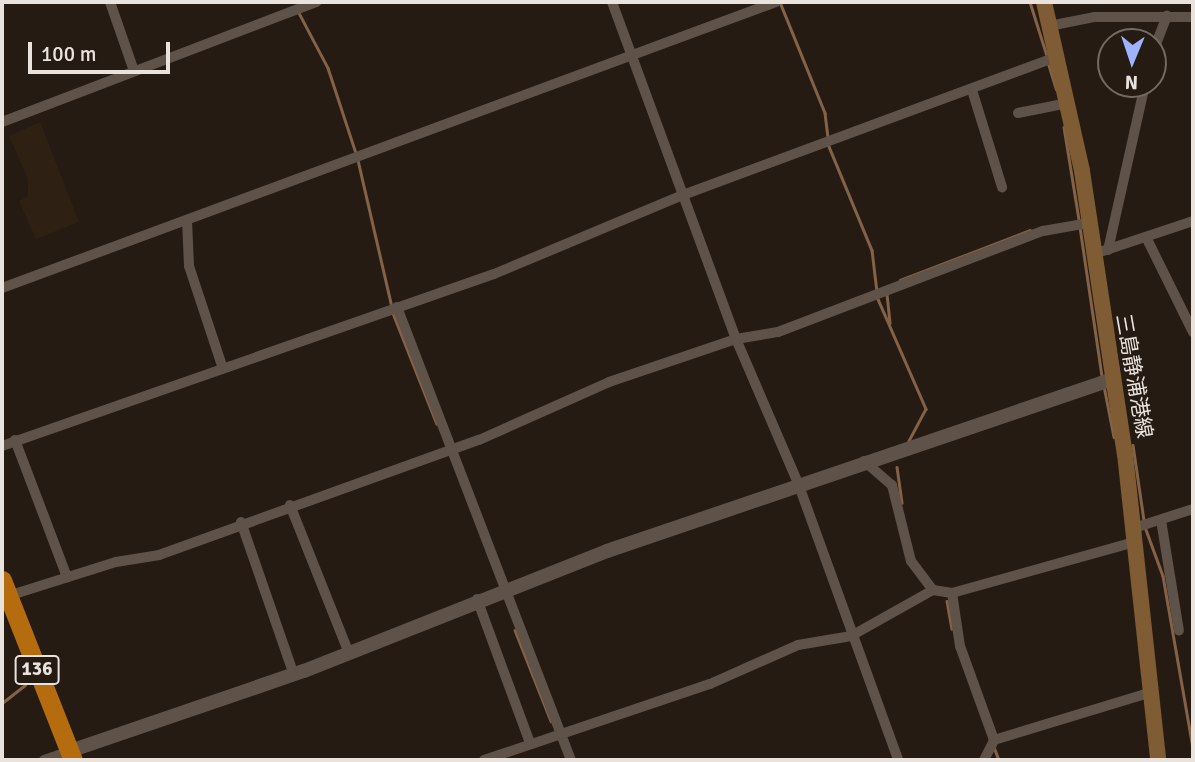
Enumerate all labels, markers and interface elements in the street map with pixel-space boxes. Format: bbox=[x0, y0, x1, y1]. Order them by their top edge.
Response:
scale bar bbox=[32, 28, 173, 72]
north arrow bbox=[1097, 28, 1167, 98]
text: 100 m bbox=[41, 41, 96, 67]
text: N bbox=[1124, 70, 1138, 94]
street label: 三島静浦港線 bbox=[1111, 312, 1157, 440]
road number: 136 bbox=[14, 654, 60, 685]

